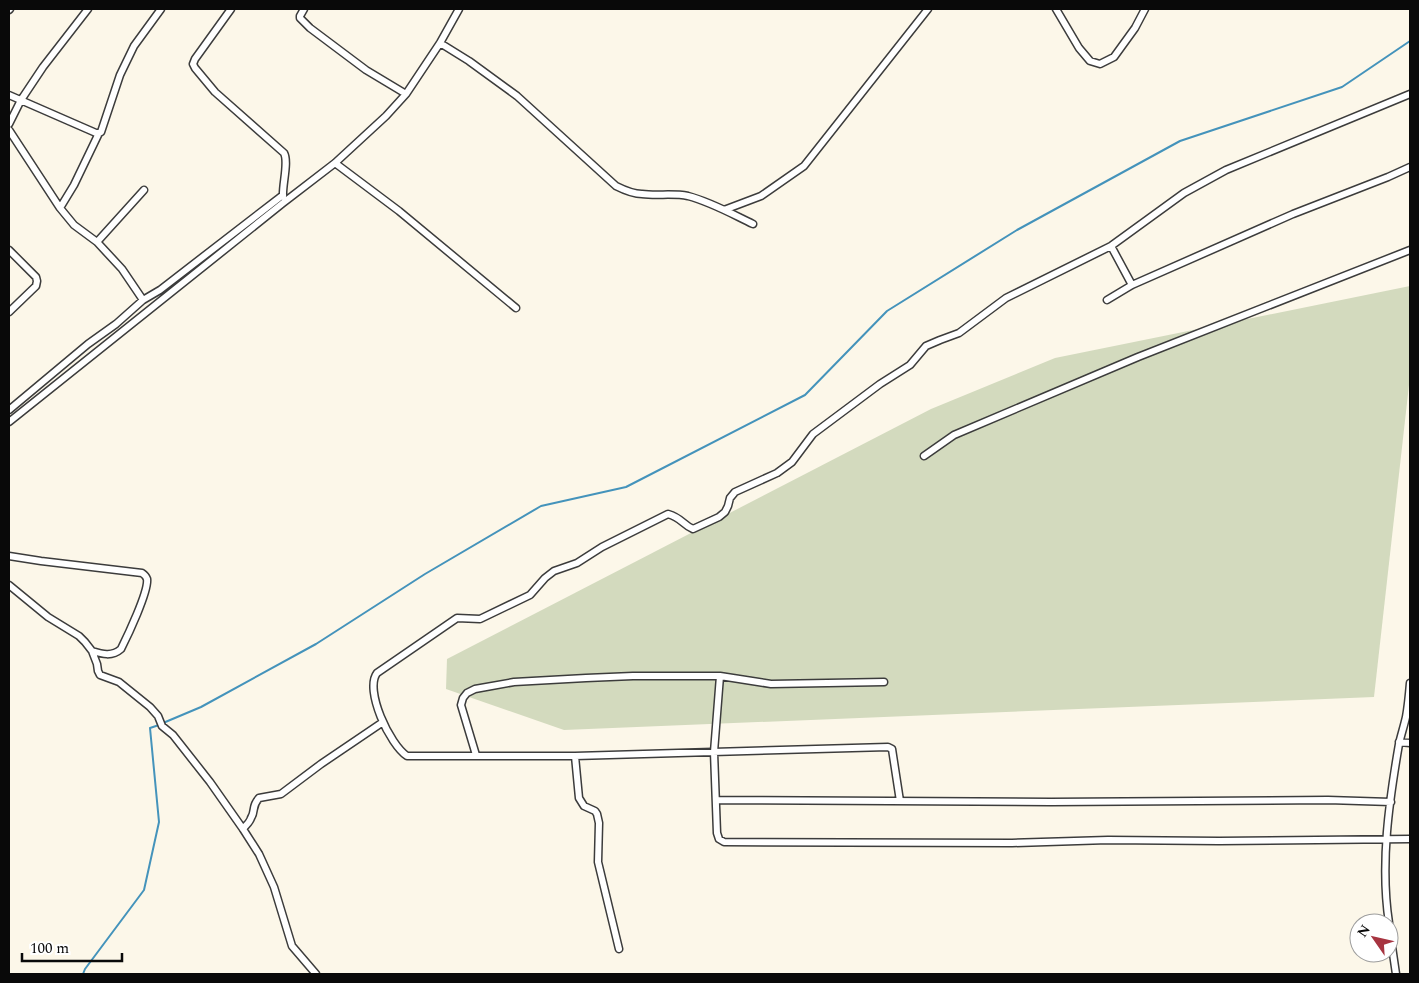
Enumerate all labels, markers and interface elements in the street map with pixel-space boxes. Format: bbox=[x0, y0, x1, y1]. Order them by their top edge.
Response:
north arrow bbox=[1349, 913, 1399, 963]
text: N bbox=[1352, 920, 1376, 942]
scale bar bbox=[22, 930, 122, 962]
text: 100 m bbox=[30, 937, 69, 960]

